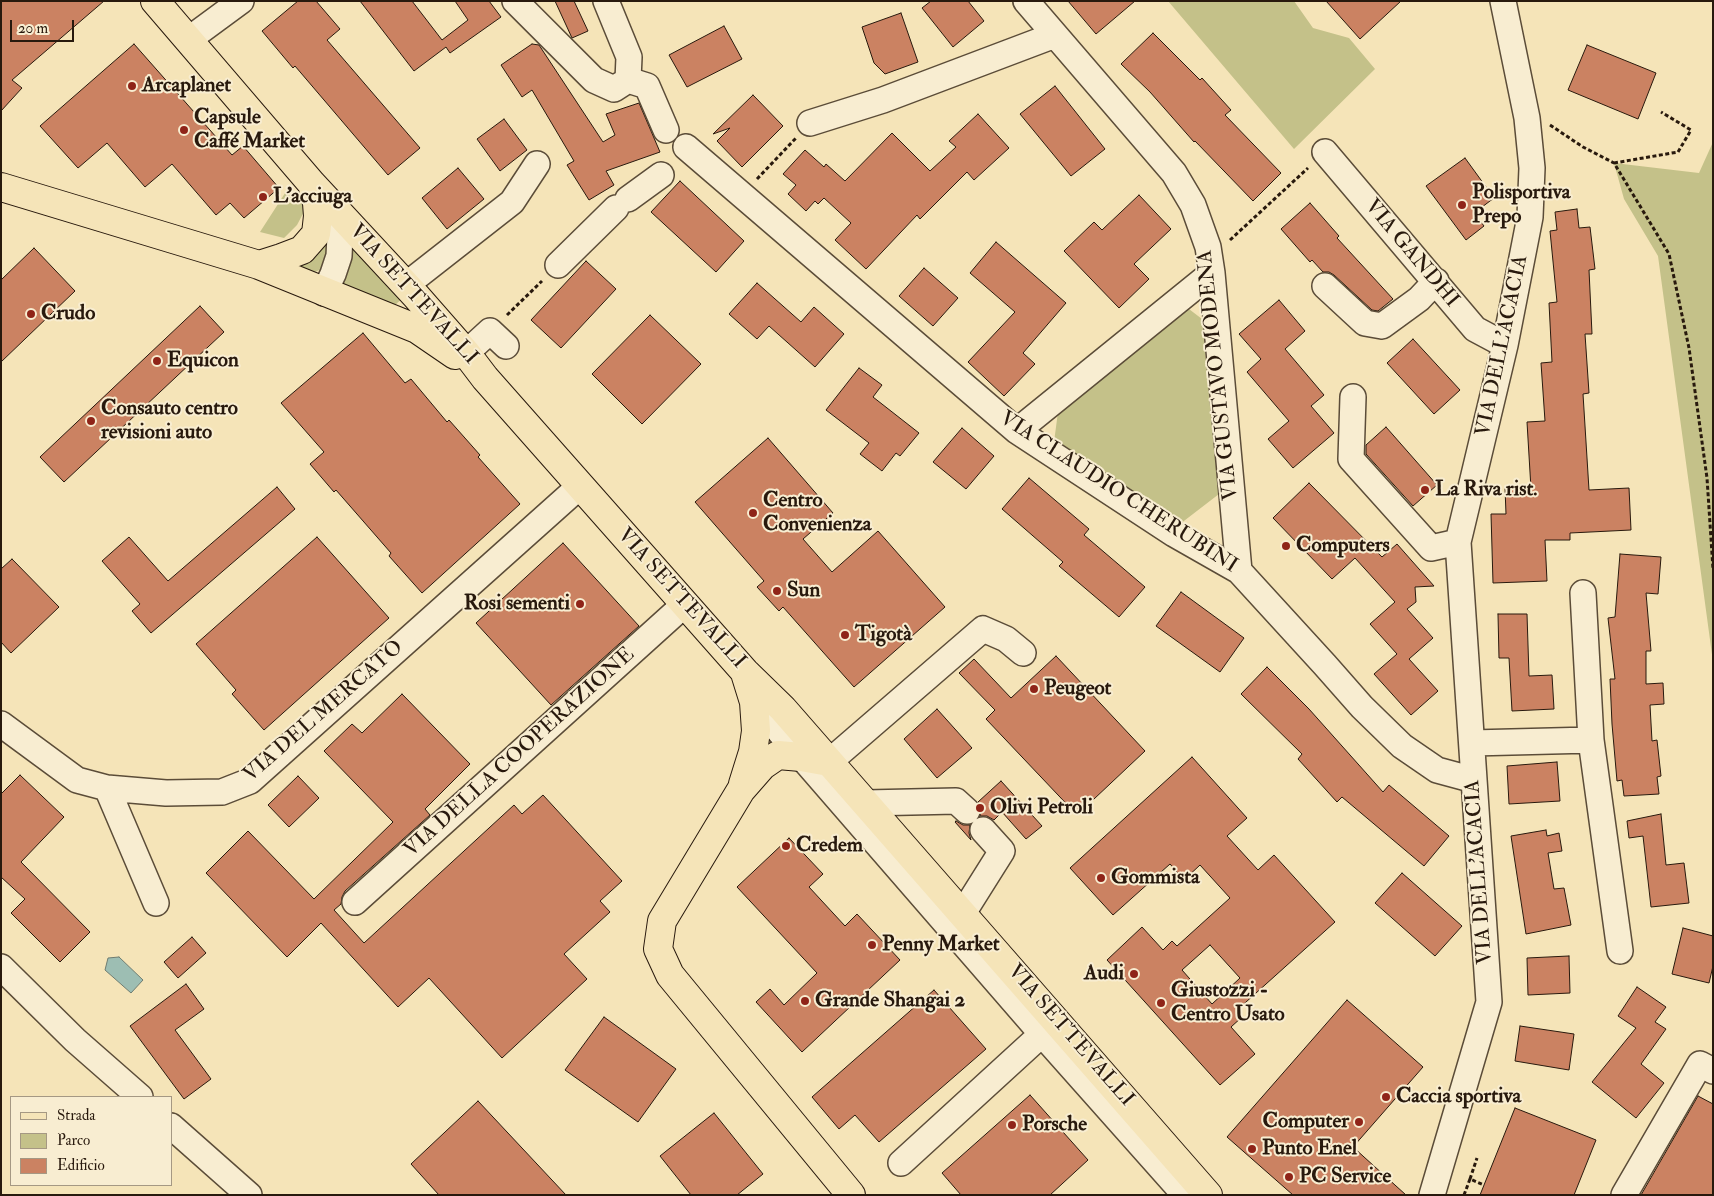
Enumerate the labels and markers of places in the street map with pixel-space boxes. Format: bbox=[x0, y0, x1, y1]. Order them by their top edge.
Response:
place label: Arcaplanet bbox=[142, 73, 231, 99]
marker: Arcaplanet bbox=[126, 80, 138, 92]
place label: Capsule Caffé Market bbox=[194, 105, 305, 155]
marker: Capsule Caffé Market bbox=[178, 124, 190, 136]
place label: Polisportiva Prepo bbox=[1472, 180, 1570, 230]
place label: L'acciuga bbox=[273, 184, 352, 210]
marker: L'acciuga bbox=[257, 191, 269, 203]
marker: Polisportiva Prepo bbox=[1456, 199, 1468, 211]
place label: Crudo bbox=[41, 301, 95, 327]
marker: Crudo bbox=[25, 308, 37, 320]
place label: Equicon bbox=[167, 348, 239, 374]
marker: Equicon bbox=[151, 355, 163, 367]
place label: Consauto centro revisioni auto bbox=[101, 396, 238, 446]
marker: Consauto centro revisioni auto bbox=[85, 415, 97, 427]
place label: La Riva rist. bbox=[1435, 477, 1537, 503]
marker: La Riva rist. bbox=[1419, 484, 1431, 496]
place label: Centro Convenienza bbox=[763, 488, 871, 538]
marker: Centro Convenienza bbox=[747, 507, 759, 519]
place label: Computers bbox=[1296, 533, 1390, 559]
marker: Computers bbox=[1280, 540, 1292, 552]
place label: Sun bbox=[787, 578, 820, 604]
marker: Sun bbox=[771, 585, 783, 597]
place label: Rosi sementi bbox=[464, 591, 570, 617]
marker: Rosi sementi bbox=[574, 598, 586, 610]
place label: Tigotà bbox=[855, 622, 912, 648]
marker: Tigotà bbox=[839, 629, 851, 641]
place label: Peugeot bbox=[1044, 676, 1111, 702]
marker: Peugeot bbox=[1028, 683, 1040, 695]
place label: Olivi Petroli bbox=[990, 795, 1093, 821]
marker: Olivi Petroli bbox=[974, 802, 986, 814]
place label: Credem bbox=[796, 833, 863, 859]
marker: Credem bbox=[780, 840, 792, 852]
place label: Gommista bbox=[1111, 865, 1200, 891]
marker: Gommista bbox=[1095, 872, 1107, 884]
place label: Penny Market bbox=[882, 932, 999, 958]
marker: Penny Market bbox=[866, 939, 878, 951]
place label: Audi bbox=[1084, 961, 1124, 987]
marker: Audi bbox=[1128, 968, 1140, 980]
place label: Giustozzi - Centro Usato bbox=[1171, 978, 1285, 1028]
place label: Grande Shangai 2 bbox=[815, 988, 965, 1014]
marker: Grande Shangai 2 bbox=[799, 995, 811, 1007]
marker: Giustozzi - Centro Usato bbox=[1155, 997, 1167, 1009]
place label: Caccia sportiva bbox=[1396, 1084, 1521, 1110]
marker: Caccia sportiva bbox=[1380, 1091, 1392, 1103]
place label: Computer bbox=[1263, 1109, 1349, 1135]
place label: Porsche bbox=[1022, 1112, 1087, 1138]
marker: Computer bbox=[1353, 1116, 1365, 1128]
marker: Porsche bbox=[1006, 1119, 1018, 1131]
place label: Punto Enel bbox=[1262, 1136, 1357, 1162]
marker: Punto Enel bbox=[1246, 1143, 1258, 1155]
place label: PC Service bbox=[1299, 1164, 1391, 1190]
marker: PC Service bbox=[1283, 1171, 1295, 1183]

